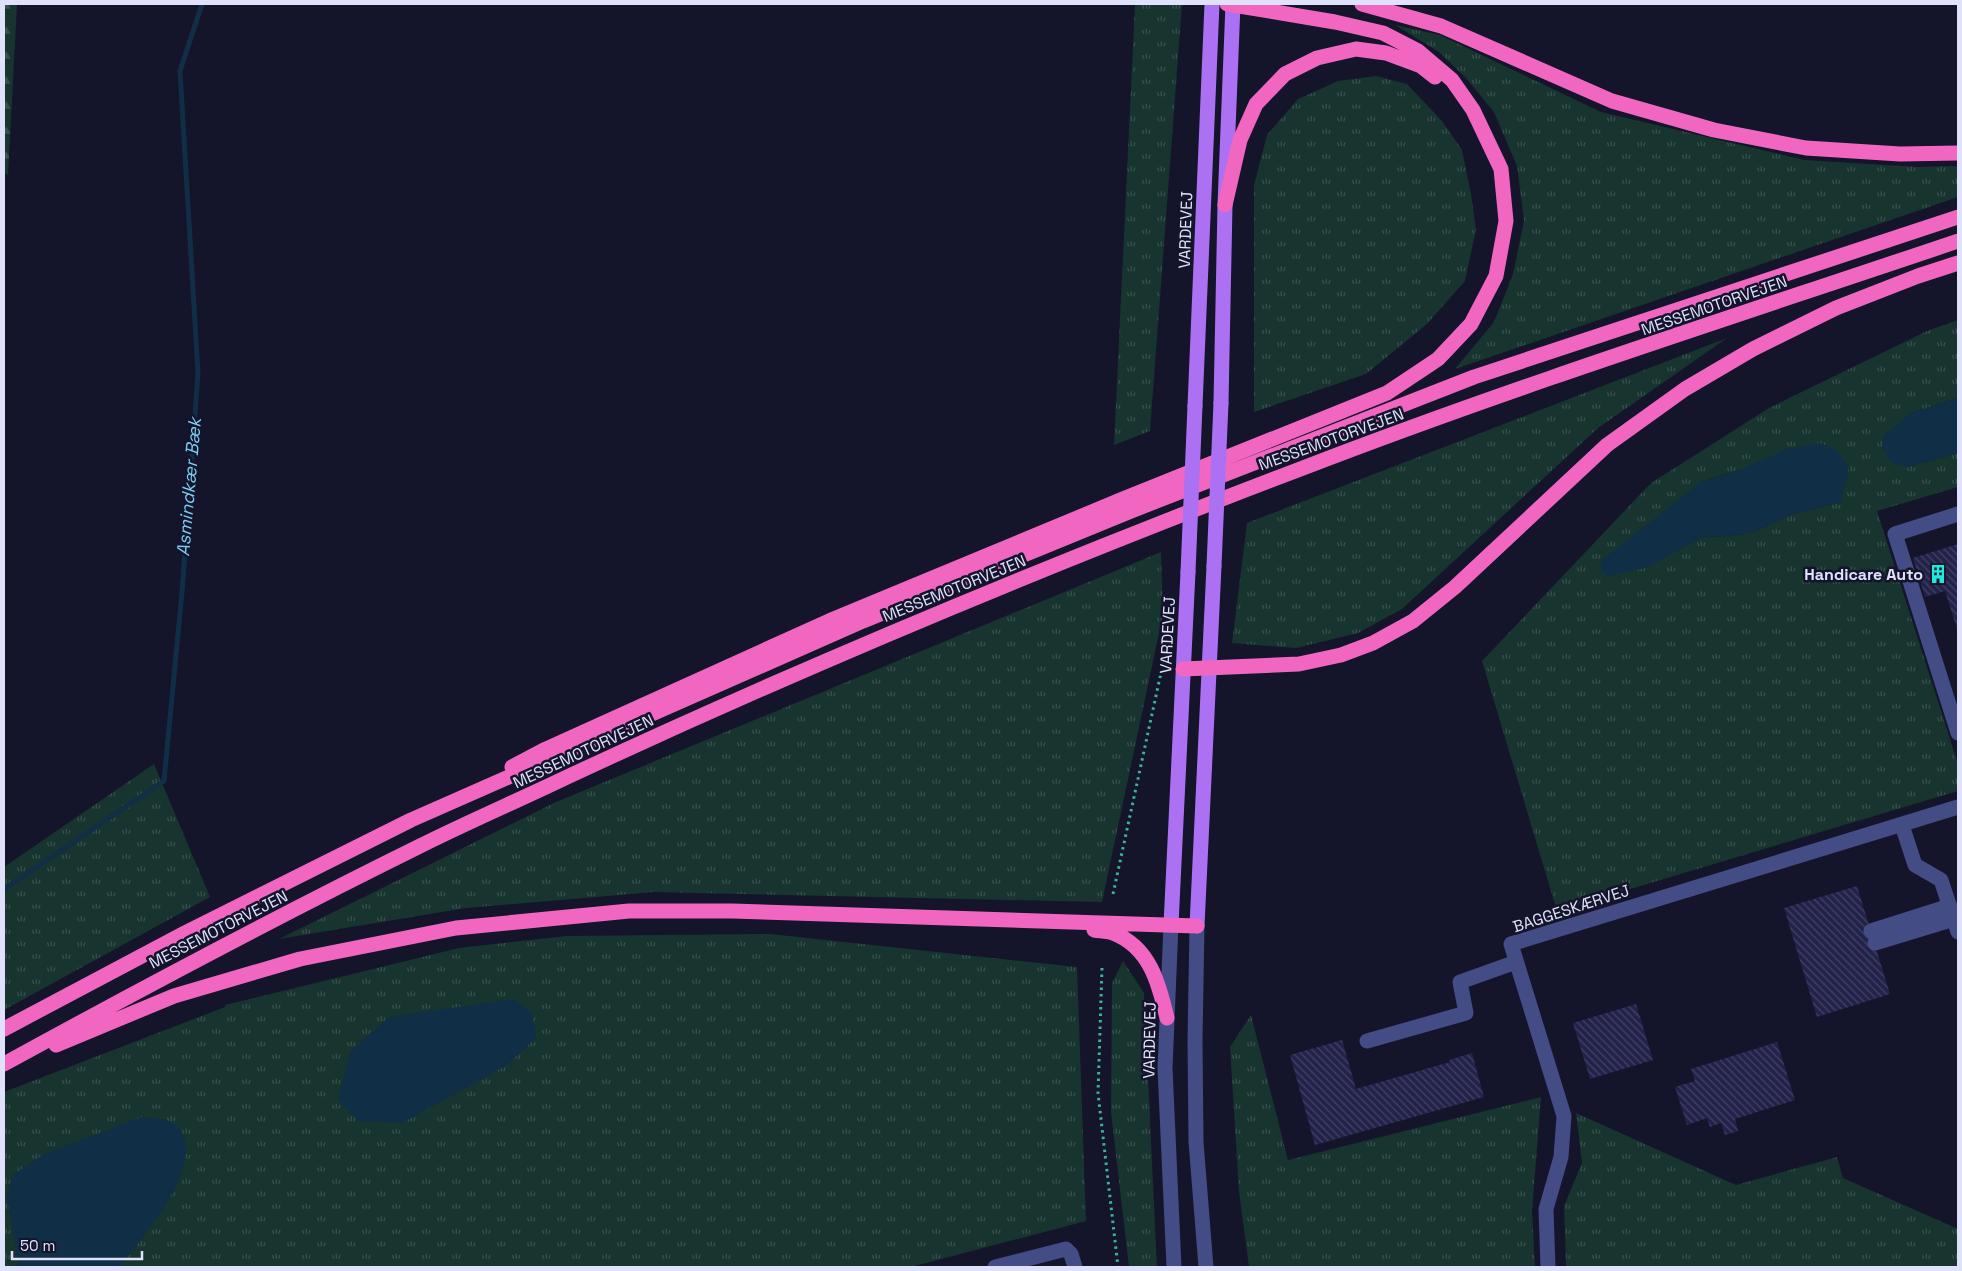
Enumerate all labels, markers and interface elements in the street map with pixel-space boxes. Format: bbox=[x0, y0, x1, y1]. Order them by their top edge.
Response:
street label: VARDEVEJ bbox=[1174, 191, 1197, 269]
street label: MESSEMOTORVEJEN bbox=[1638, 271, 1790, 340]
street label: MESSEMOTORVEJEN bbox=[1256, 403, 1407, 476]
water label: Asmindkær Bæk bbox=[171, 414, 206, 557]
street label: MESSEMOTORVEJEN bbox=[879, 550, 1029, 627]
building icon: Handicare Auto bbox=[1927, 563, 1949, 585]
place label: Handicare Auto bbox=[1804, 564, 1923, 585]
street label: VARDEVEJ bbox=[1155, 596, 1180, 674]
street label: MESSEMOTORVEJEN bbox=[509, 710, 657, 793]
street label: BAGGESKÆRVEJ bbox=[1510, 880, 1632, 937]
street label: MESSEMOTORVEJEN bbox=[145, 885, 291, 974]
street label: VARDEVEJ bbox=[1138, 1001, 1161, 1079]
scale bar bbox=[12, 1228, 142, 1260]
text: 50 m bbox=[20, 1236, 55, 1255]

